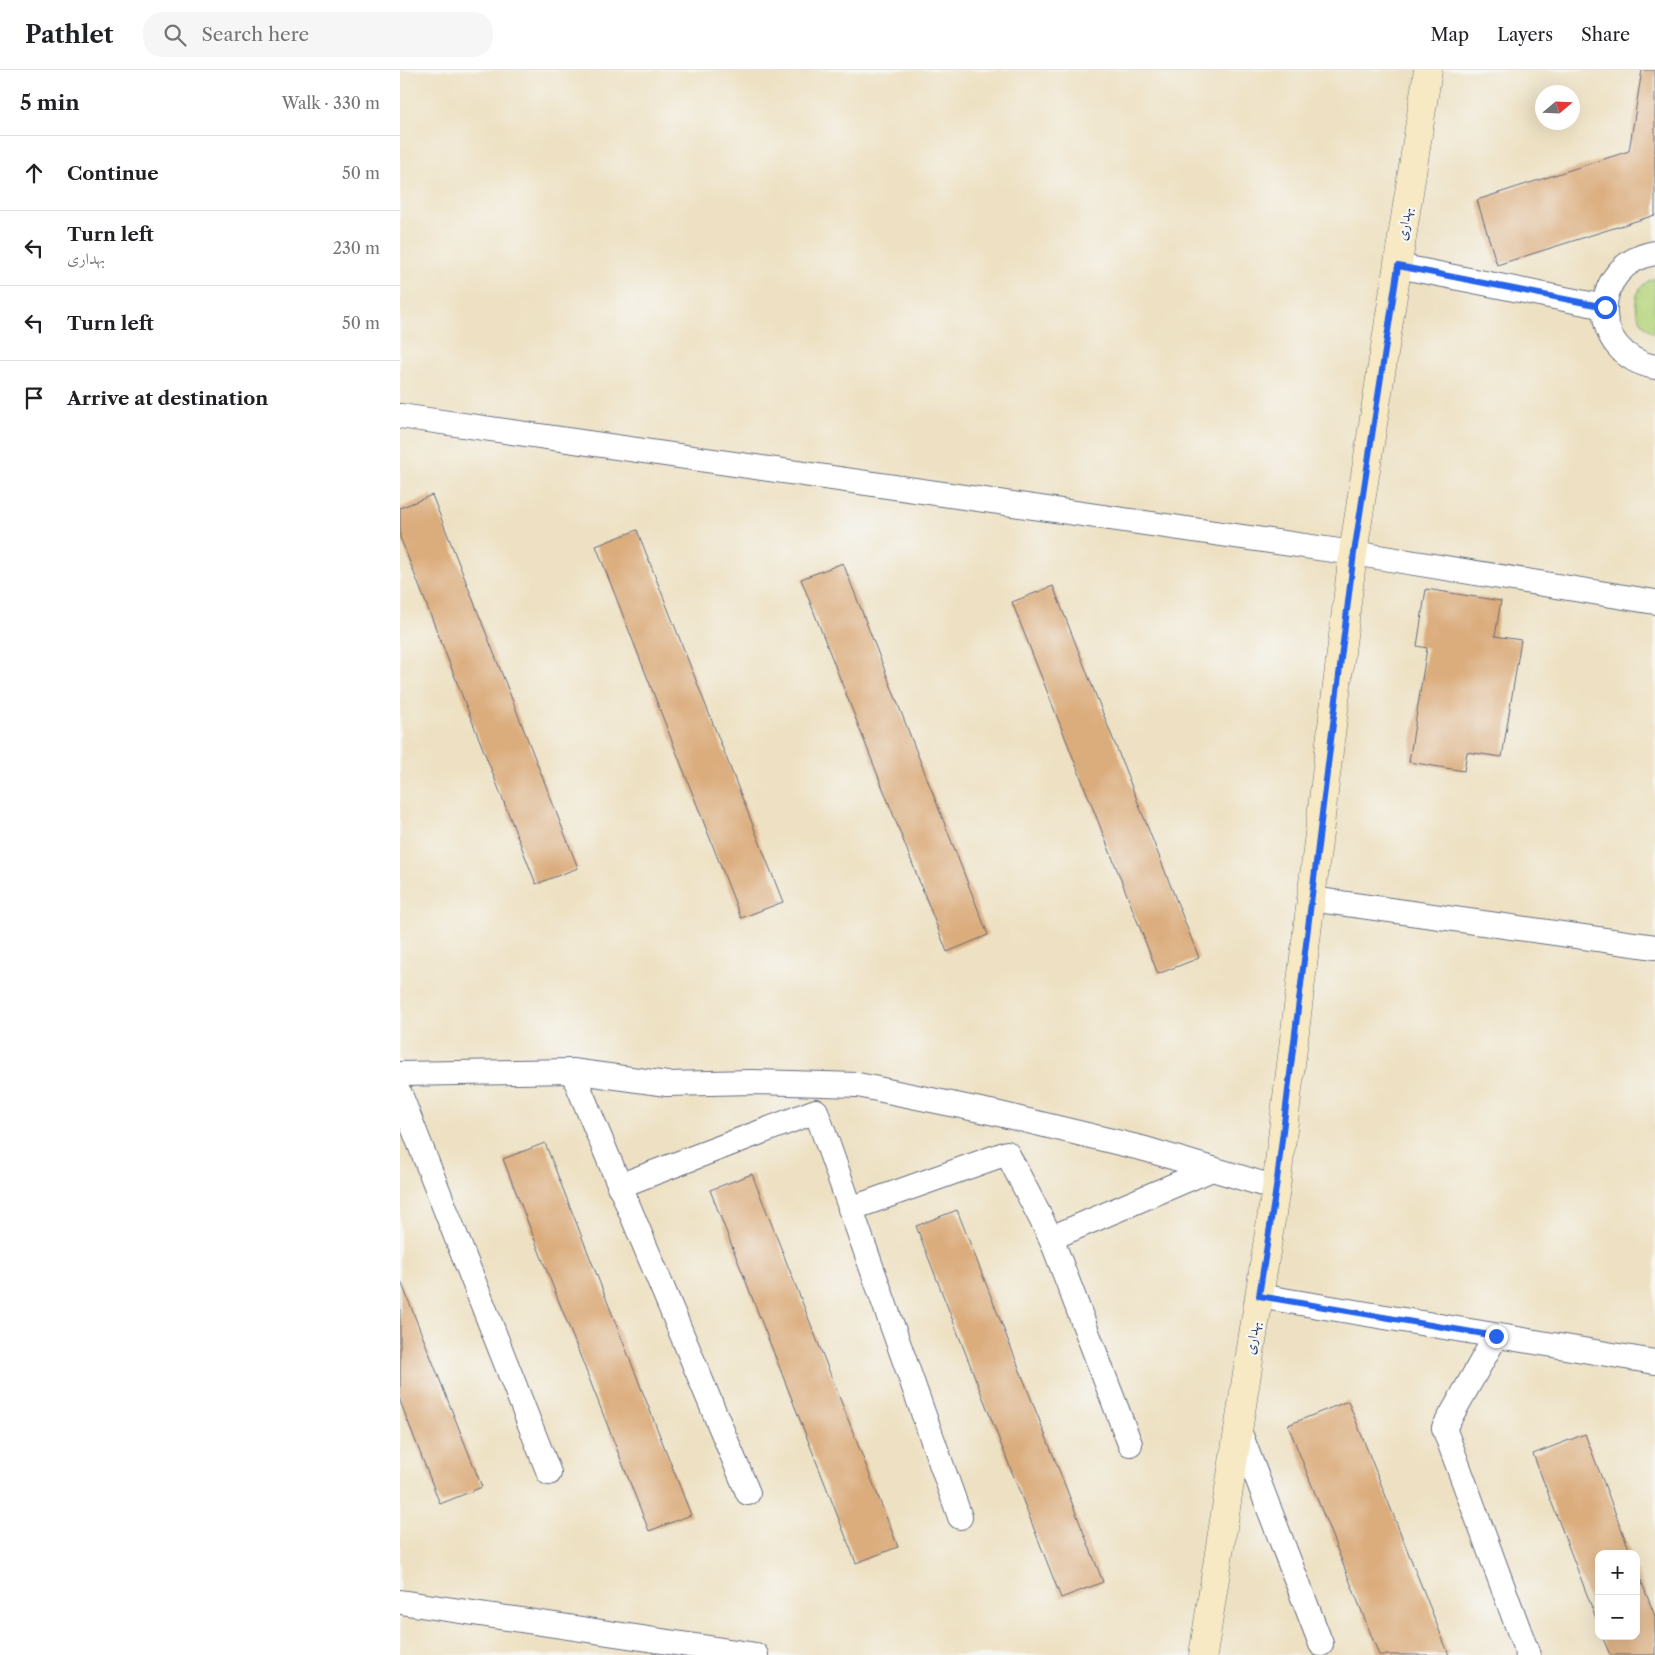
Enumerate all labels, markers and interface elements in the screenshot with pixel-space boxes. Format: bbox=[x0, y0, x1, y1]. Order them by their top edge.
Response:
search box bbox=[143, 12, 493, 57]
text: Pathlet bbox=[25, 20, 113, 49]
icon: search bbox=[161, 21, 189, 49]
text: Search here bbox=[201, 23, 309, 46]
text: Map bbox=[1431, 24, 1469, 46]
text: Layers bbox=[1497, 24, 1553, 46]
text: Share bbox=[1581, 24, 1630, 46]
north arrow bbox=[1535, 85, 1580, 130]
text: 5 min bbox=[20, 90, 80, 115]
text: Walk · 330 m bbox=[282, 93, 380, 113]
icon: ahead bbox=[20, 159, 48, 187]
text: Continue bbox=[67, 162, 159, 185]
text: 50 m bbox=[342, 163, 380, 183]
street label: بهداری bbox=[1393, 206, 1416, 242]
text: Turn left bbox=[67, 223, 154, 246]
icon: left bbox=[20, 234, 48, 262]
text: 230 m bbox=[333, 238, 380, 258]
text: بهداری bbox=[67, 248, 105, 268]
route start bbox=[1594, 296, 1617, 319]
icon: left bbox=[20, 309, 48, 337]
text: Turn left bbox=[67, 312, 154, 335]
text: 50 m bbox=[342, 313, 380, 333]
icon: arrive bbox=[20, 384, 48, 412]
text: Arrive at destination bbox=[67, 387, 268, 410]
street label: بهداری bbox=[1241, 1320, 1264, 1356]
route end bbox=[1485, 1325, 1508, 1348]
map controls bbox=[1595, 1550, 1640, 1640]
button: + bbox=[1595, 1550, 1640, 1595]
button: − bbox=[1595, 1595, 1640, 1640]

